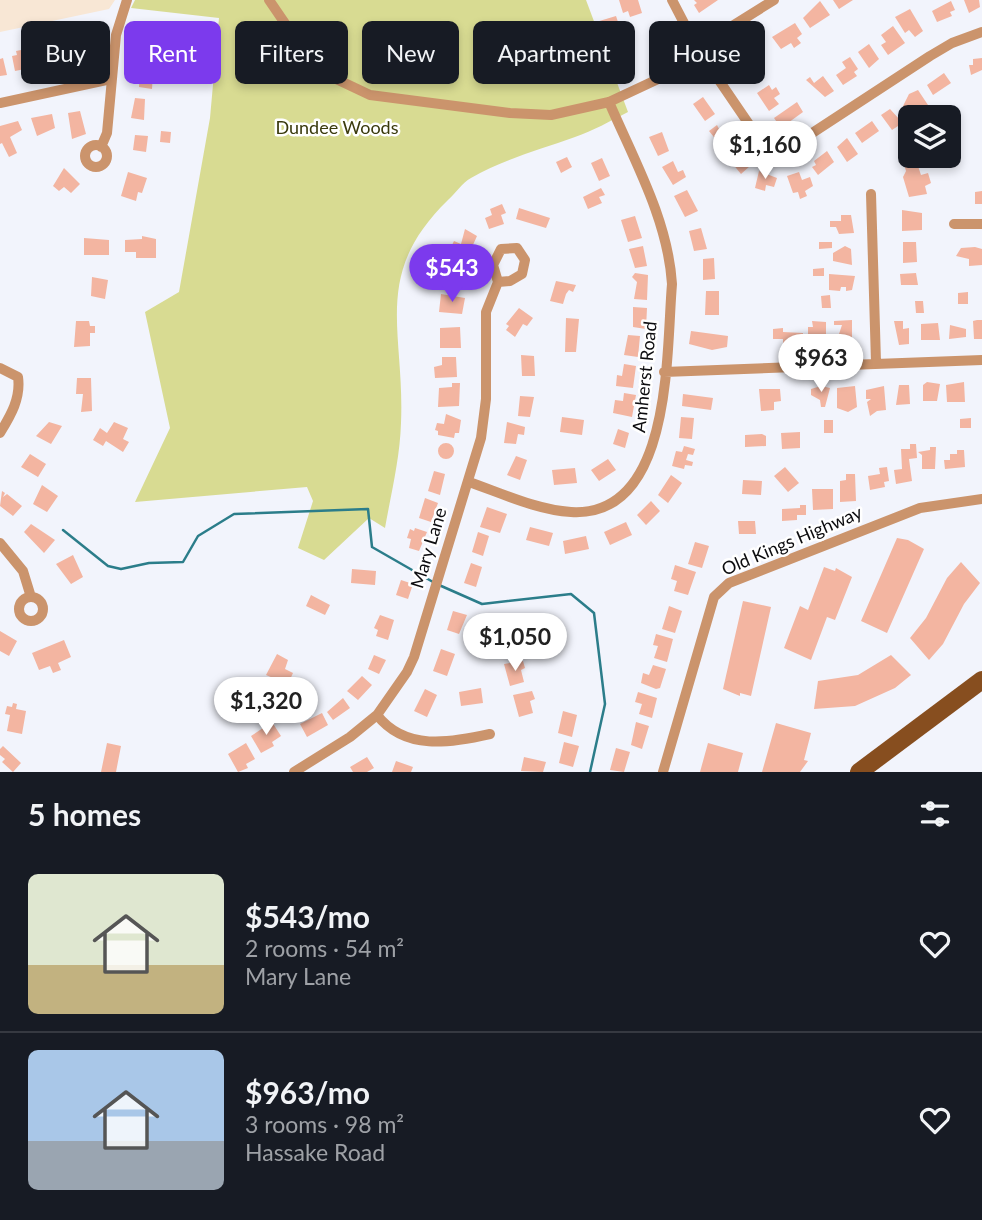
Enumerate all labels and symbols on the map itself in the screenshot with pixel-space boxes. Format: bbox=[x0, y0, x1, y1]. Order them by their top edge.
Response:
park label: Dundee Woods bbox=[276, 116, 399, 138]
pin: $1,160 bbox=[708, 122, 822, 181]
pin: $543 bbox=[411, 244, 493, 304]
street label: Amherst Road bbox=[627, 320, 661, 434]
pin: $963 bbox=[780, 334, 862, 394]
street label: Old Kings Highway bbox=[718, 500, 866, 580]
street label: Mary Lane bbox=[405, 505, 451, 591]
pin: $1,050 bbox=[458, 614, 572, 673]
pin: $1,320 bbox=[209, 678, 323, 737]

